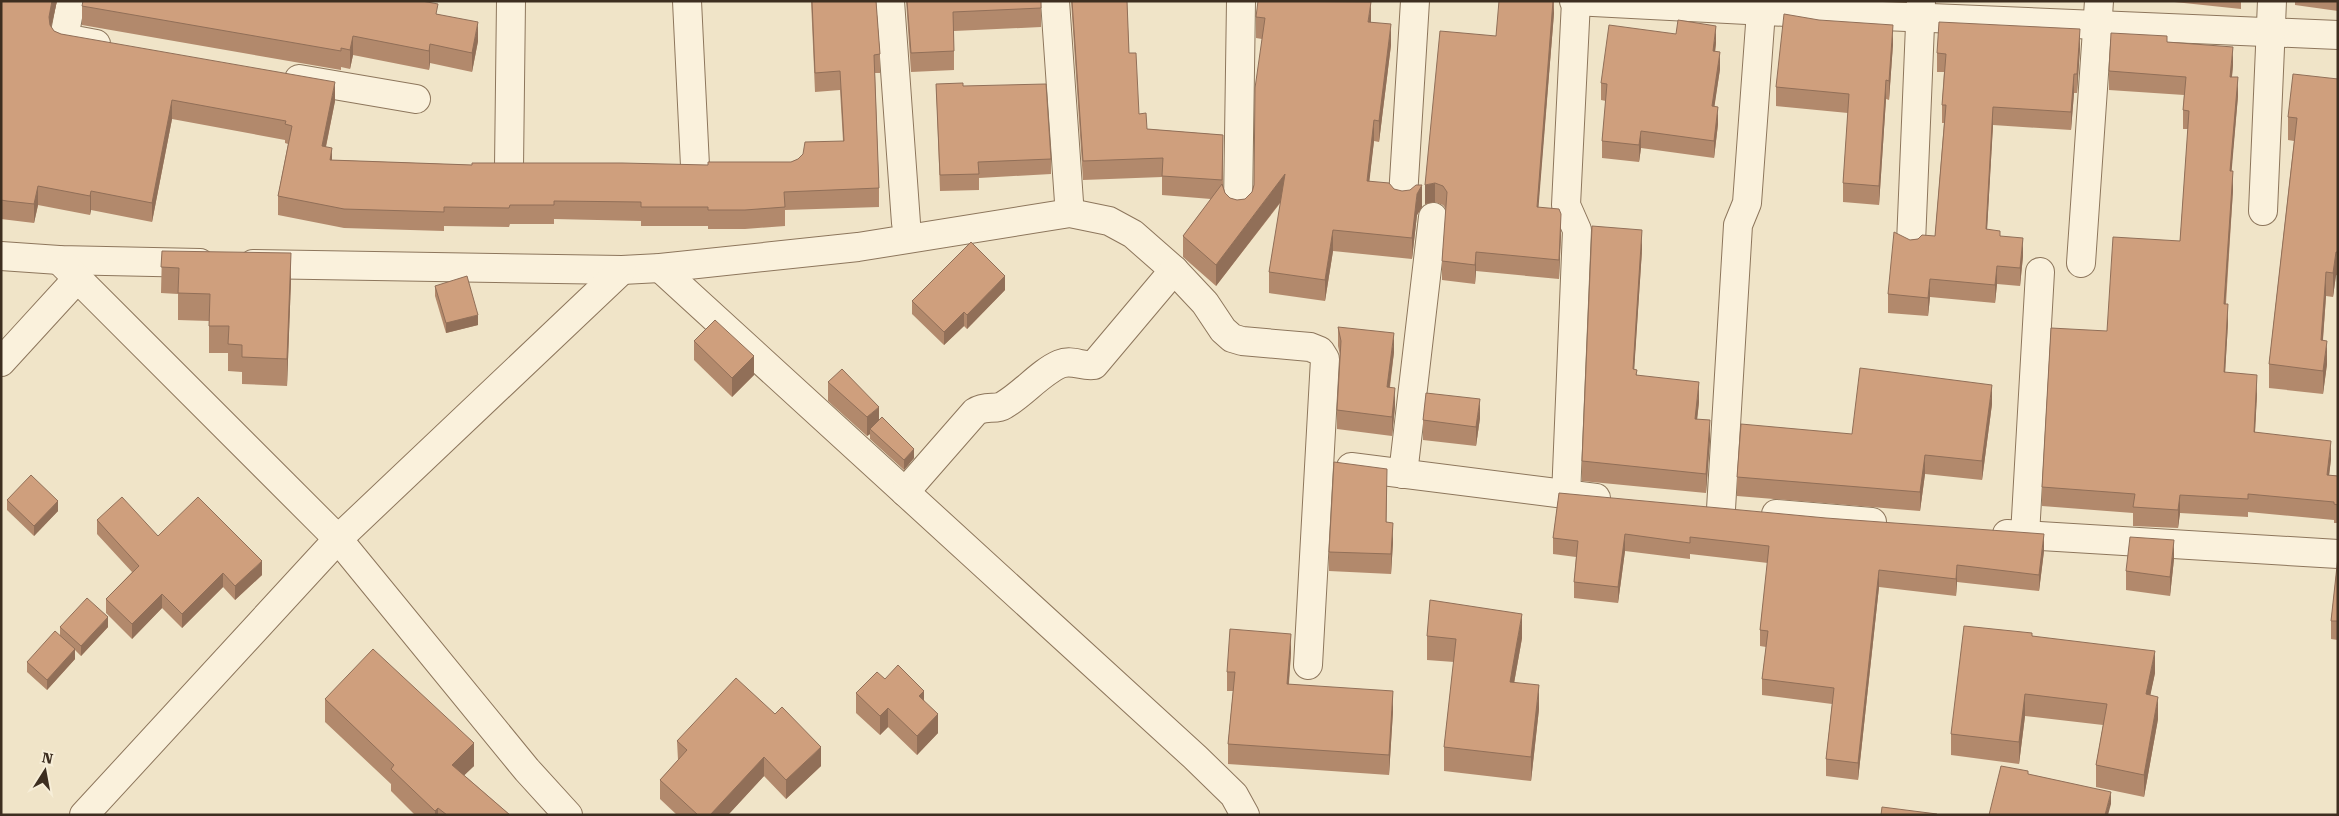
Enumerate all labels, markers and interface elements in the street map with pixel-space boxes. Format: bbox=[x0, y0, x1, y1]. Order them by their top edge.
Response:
north arrow bbox=[20, 746, 70, 796]
text: N bbox=[41, 749, 55, 767]

